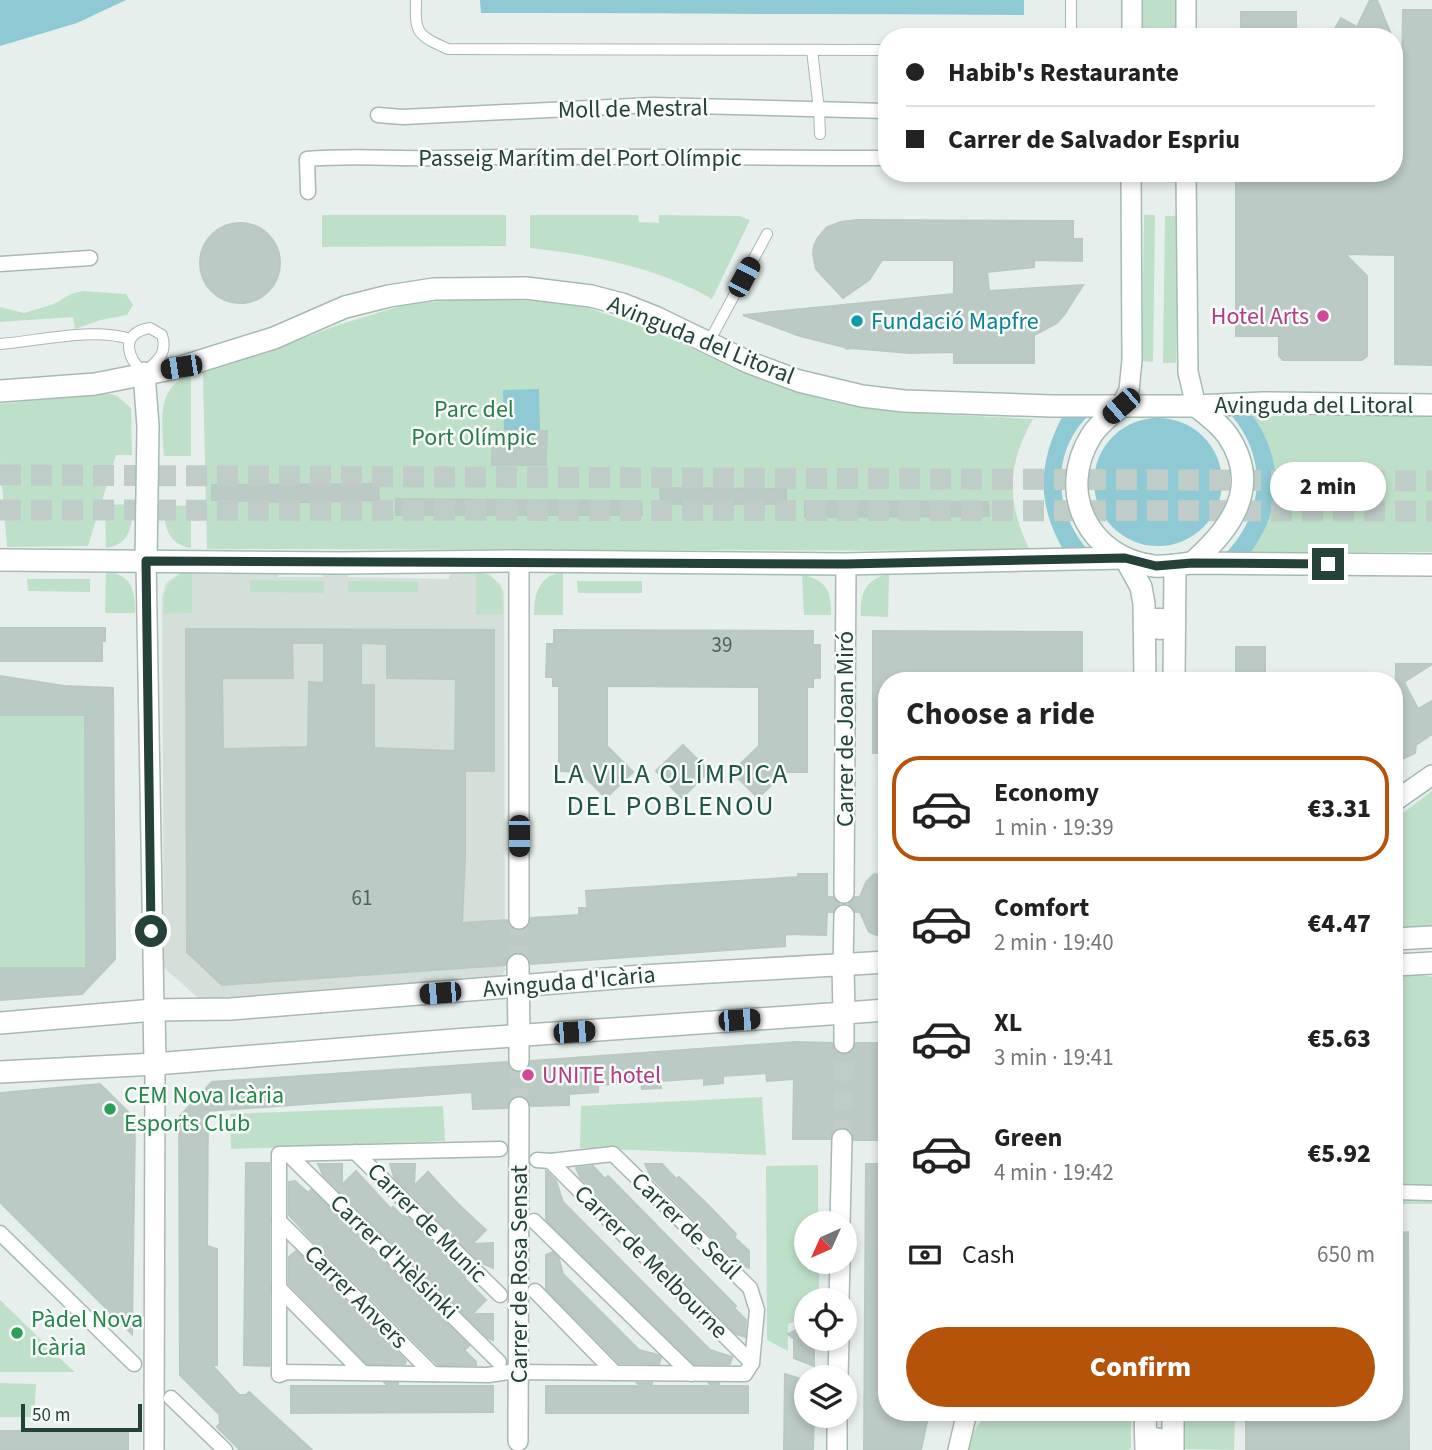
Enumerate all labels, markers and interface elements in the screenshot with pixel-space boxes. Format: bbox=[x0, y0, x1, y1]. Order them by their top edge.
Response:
text: Habib's Restaurante bbox=[948, 54, 1179, 91]
street label: Moll de Mestral bbox=[557, 90, 709, 128]
text: Carrer de Salvador Espriu bbox=[948, 121, 1240, 158]
street label: Passeig Marítim del Port Olímpic bbox=[418, 141, 742, 176]
car bbox=[725, 254, 764, 300]
street label: Avinguda del Litoral bbox=[602, 287, 800, 393]
place label: Hotel Arts bbox=[1211, 299, 1309, 334]
place label: Fundació Mapfre bbox=[871, 304, 1039, 339]
marker: Hotel Arts bbox=[1315, 308, 1331, 324]
marker: Fundació Mapfre bbox=[849, 313, 865, 329]
car bbox=[159, 353, 204, 381]
car bbox=[1099, 384, 1144, 428]
street label: Avinguda del Litoral bbox=[1215, 388, 1413, 423]
park label: Parc del Port Olímpic bbox=[411, 392, 537, 455]
callout: 2 min bbox=[1270, 462, 1386, 512]
text: 2 min bbox=[1300, 470, 1356, 503]
route end bbox=[1312, 548, 1344, 580]
house number: 39 bbox=[712, 630, 732, 660]
street label: Carrer de Joan Miró bbox=[828, 631, 863, 827]
text: Choose a ride bbox=[906, 691, 1095, 737]
district label: LA VILA OLÍMPICA DEL POBLENOU bbox=[552, 754, 790, 826]
text: Economy bbox=[994, 774, 1099, 811]
icon: car bbox=[910, 777, 973, 840]
text: €3.31 bbox=[1307, 790, 1371, 827]
text: 1 min · 19:39 bbox=[994, 811, 1114, 844]
car bbox=[509, 815, 530, 857]
house number: 61 bbox=[352, 883, 372, 913]
text: Comfort bbox=[994, 889, 1089, 926]
icon: car bbox=[910, 892, 973, 955]
text: €4.47 bbox=[1307, 905, 1371, 942]
route start bbox=[135, 915, 167, 947]
text: 2 min · 19:40 bbox=[994, 926, 1114, 959]
street label: Avinguda d'Icària bbox=[481, 957, 657, 1007]
car bbox=[419, 981, 462, 1005]
text: XL bbox=[994, 1004, 1022, 1041]
icon: car bbox=[910, 1007, 973, 1070]
car bbox=[718, 1008, 761, 1032]
car bbox=[553, 1020, 596, 1044]
text: €5.63 bbox=[1307, 1020, 1371, 1057]
text: 3 min · 19:41 bbox=[994, 1041, 1114, 1074]
place label: UNITE hotel bbox=[542, 1058, 661, 1093]
marker: UNITE hotel bbox=[520, 1067, 536, 1083]
place label: CEM Nova Icària Esports Club bbox=[124, 1078, 284, 1141]
marker: CEM Nova Icària Esports Club bbox=[102, 1101, 118, 1117]
text: Green bbox=[994, 1119, 1062, 1156]
icon: car bbox=[910, 1122, 973, 1185]
text: €5.92 bbox=[1307, 1135, 1371, 1172]
street label: Carrer de Munic bbox=[359, 1155, 495, 1291]
text: 4 min · 19:42 bbox=[994, 1156, 1114, 1189]
street label: Carrer de Seúl bbox=[623, 1164, 749, 1288]
street label: Carrer de Rosa Sensat bbox=[502, 1165, 537, 1383]
street label: Carrer de Melbourne bbox=[566, 1177, 736, 1347]
street label: Carrer d'Hèlsinki bbox=[322, 1186, 466, 1328]
north arrow bbox=[794, 1211, 858, 1274]
map controls bbox=[794, 1211, 857, 1428]
icon: cash bbox=[906, 1236, 944, 1274]
text: Cash bbox=[962, 1236, 1015, 1273]
street label: Carrer Anvers bbox=[296, 1237, 416, 1357]
text: 650 m bbox=[1317, 1238, 1375, 1271]
button: locate bbox=[794, 1288, 857, 1351]
place label: Pàdel Nova Icària bbox=[31, 1302, 143, 1365]
marker: Pàdel Nova Icària bbox=[9, 1325, 25, 1341]
button: Confirm bbox=[906, 1327, 1375, 1407]
button: layers bbox=[794, 1365, 857, 1428]
scale bar bbox=[21, 1401, 142, 1433]
text: 50 m bbox=[32, 1402, 70, 1429]

